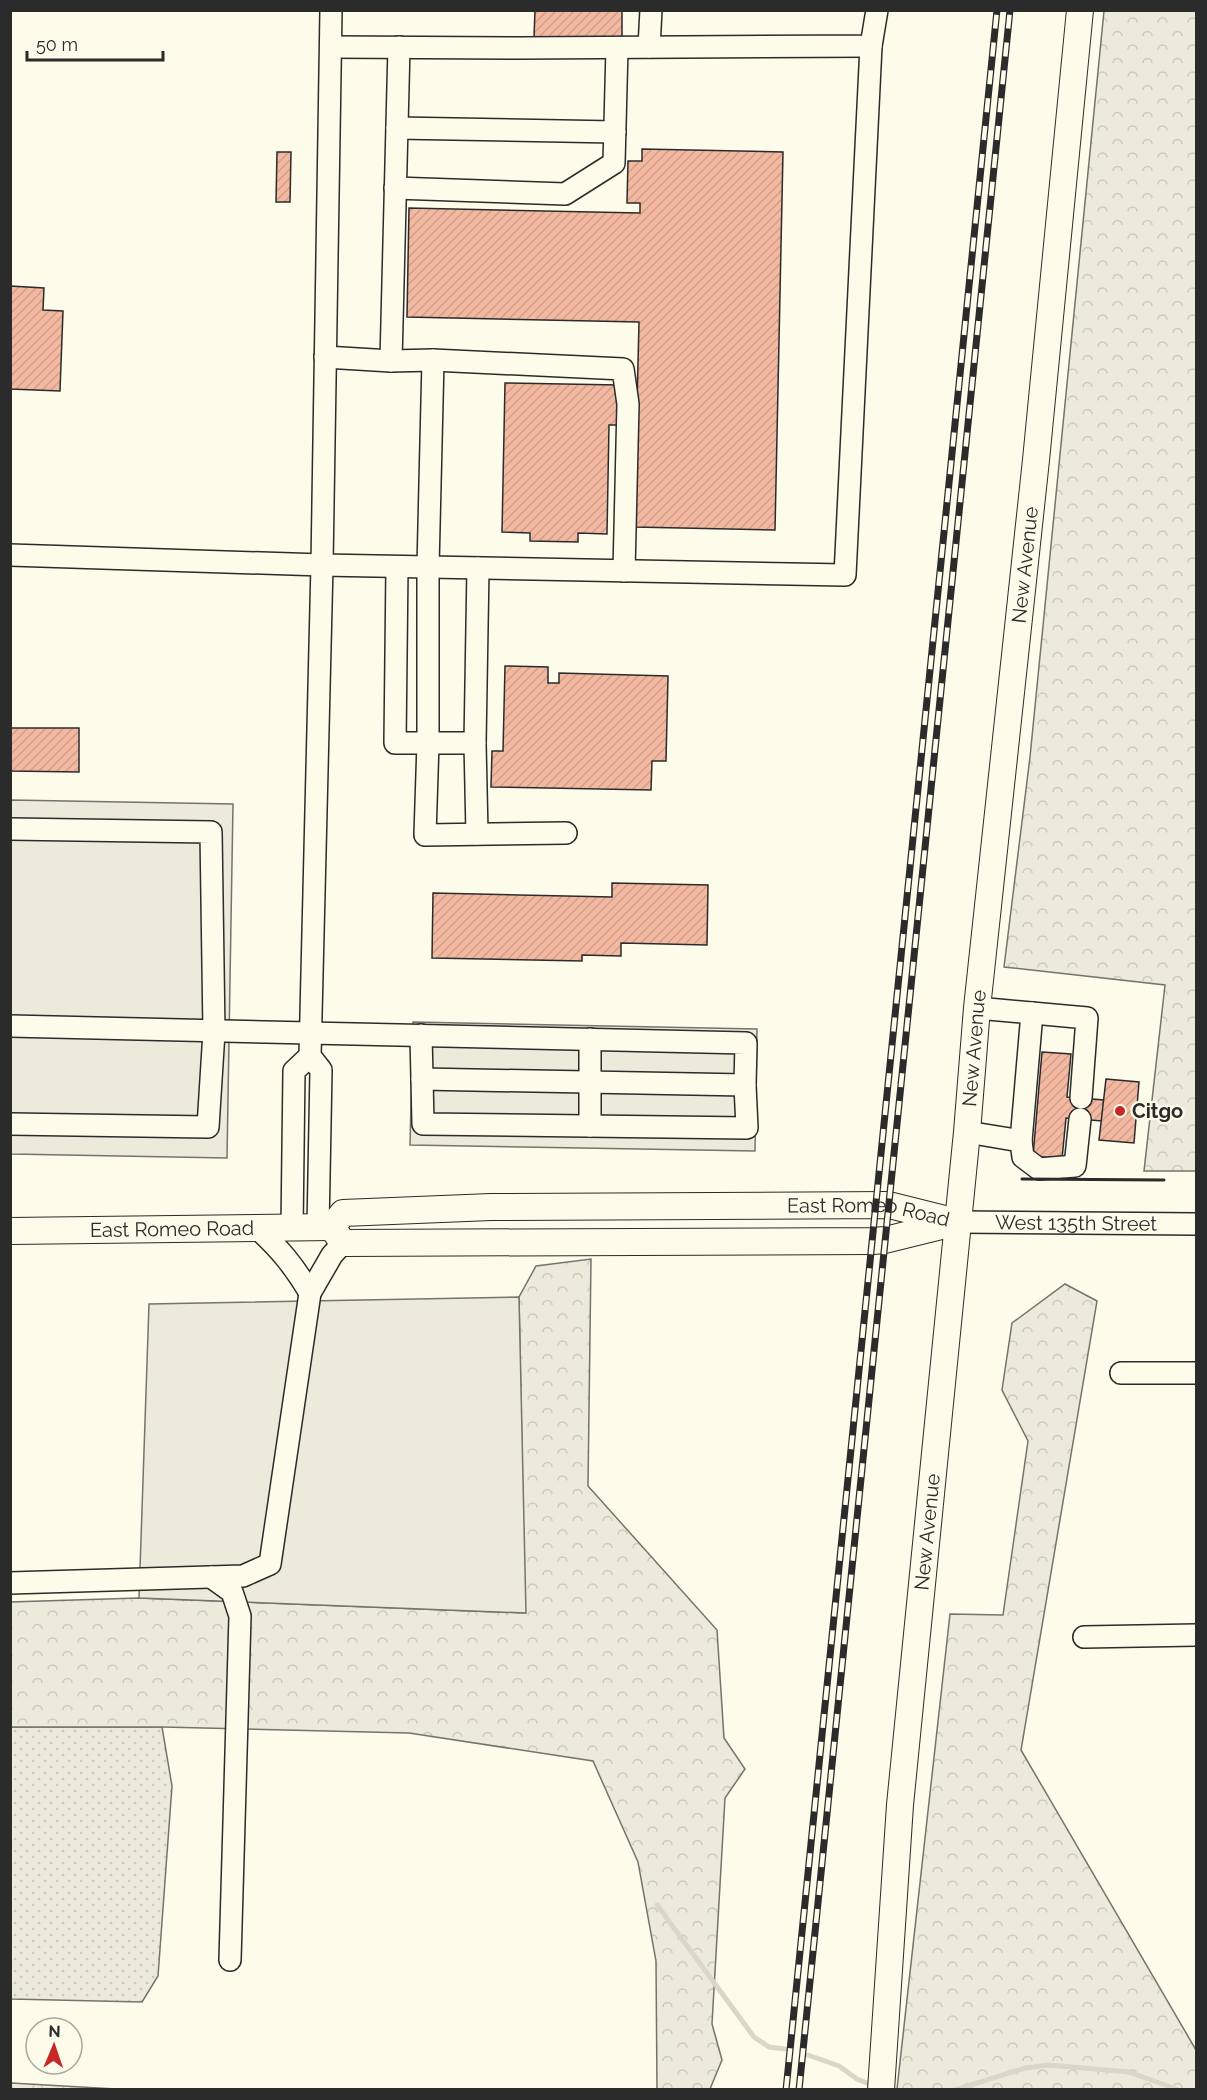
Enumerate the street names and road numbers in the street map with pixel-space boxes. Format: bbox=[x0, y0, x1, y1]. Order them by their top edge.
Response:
street label: New Avenue bbox=[1006, 505, 1043, 624]
street label: New Avenue bbox=[957, 988, 991, 1108]
street label: East Romeo Road bbox=[787, 1193, 952, 1232]
street label: West 135th Street bbox=[995, 1210, 1157, 1236]
street label: East Romeo Road bbox=[90, 1216, 254, 1242]
street label: New Avenue bbox=[909, 1472, 945, 1591]

